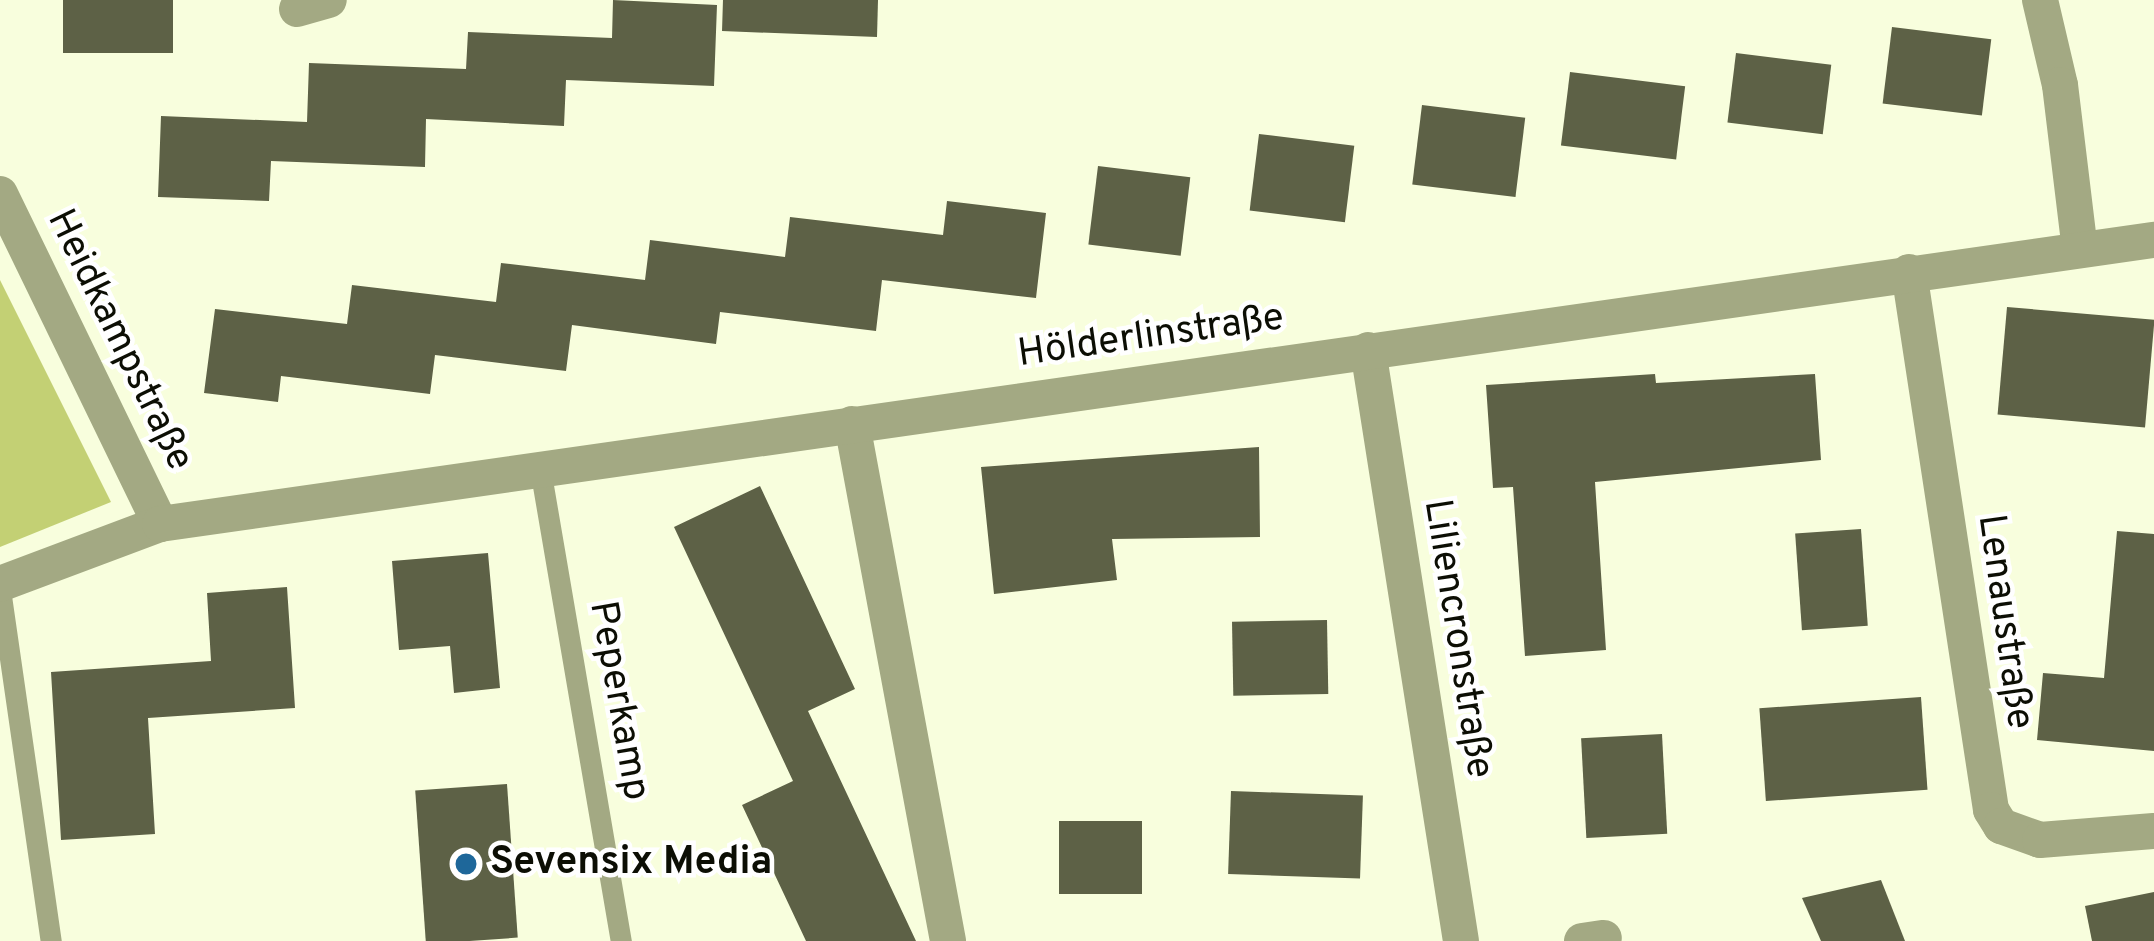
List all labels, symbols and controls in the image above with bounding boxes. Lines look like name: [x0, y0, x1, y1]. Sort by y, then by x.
street label: Heidkampstraße: [35, 203, 201, 479]
street label: Hölderlinstraße: [1015, 296, 1287, 380]
street label: Liliencronstraße: [1411, 496, 1501, 782]
street label: Lenaustraße: [1965, 512, 2041, 732]
street label: Peperkamp: [576, 598, 658, 804]
place label: Sevensix Media: [490, 841, 772, 887]
marker: Sevensix Media: [453, 851, 479, 877]

